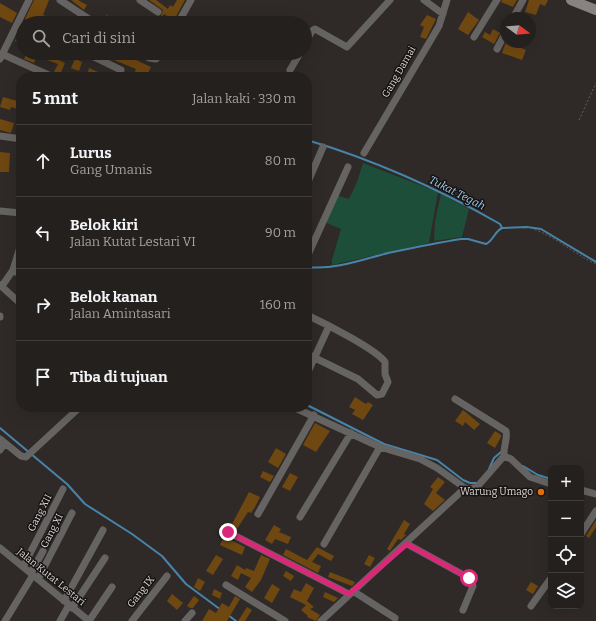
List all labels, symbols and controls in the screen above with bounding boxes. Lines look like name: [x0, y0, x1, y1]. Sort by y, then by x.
north arrow: [500, 12, 536, 48]
search box: [16, 16, 312, 60]
icon: search: [30, 27, 52, 49]
text: Cari di sini: [62, 29, 135, 47]
street label: Gang Damai: [380, 44, 418, 100]
text: 5 mnt: [32, 88, 78, 109]
text: Jalan kaki · 330 m: [192, 91, 296, 106]
text: Lurus: [70, 144, 112, 162]
icon: ahead: [32, 150, 54, 172]
text: 80 m: [265, 153, 296, 168]
text: Gang Umanis: [70, 162, 152, 177]
water label: Tukat Tegah: [427, 173, 487, 213]
text: Belok kiri: [70, 216, 138, 234]
icon: left: [32, 222, 54, 244]
text: 90 m: [265, 225, 296, 240]
text: Jalan Kutat Lestari VI: [70, 234, 196, 249]
text: Belok kanan: [70, 288, 158, 306]
icon: right: [32, 294, 54, 316]
text: 160 m: [260, 297, 296, 312]
text: Jalan Amintasari: [70, 306, 171, 321]
icon: arrive: [32, 366, 54, 388]
text: Tiba di tujuan: [70, 368, 168, 386]
map controls: [548, 465, 584, 609]
button: +: [548, 465, 584, 501]
place label: Warung Umago: [460, 486, 533, 498]
marker: Warung Umago: [536, 487, 546, 497]
street label: Gang XII: [26, 492, 54, 534]
button: −: [548, 501, 584, 537]
street label: Gang XI: [38, 512, 66, 550]
route end: [219, 523, 237, 541]
button: locate: [548, 537, 584, 573]
street label: Jalan Kutat Lestari: [14, 545, 88, 608]
route start: [460, 569, 478, 587]
button: layers: [548, 573, 584, 609]
street label: Gang IX: [125, 574, 157, 610]

